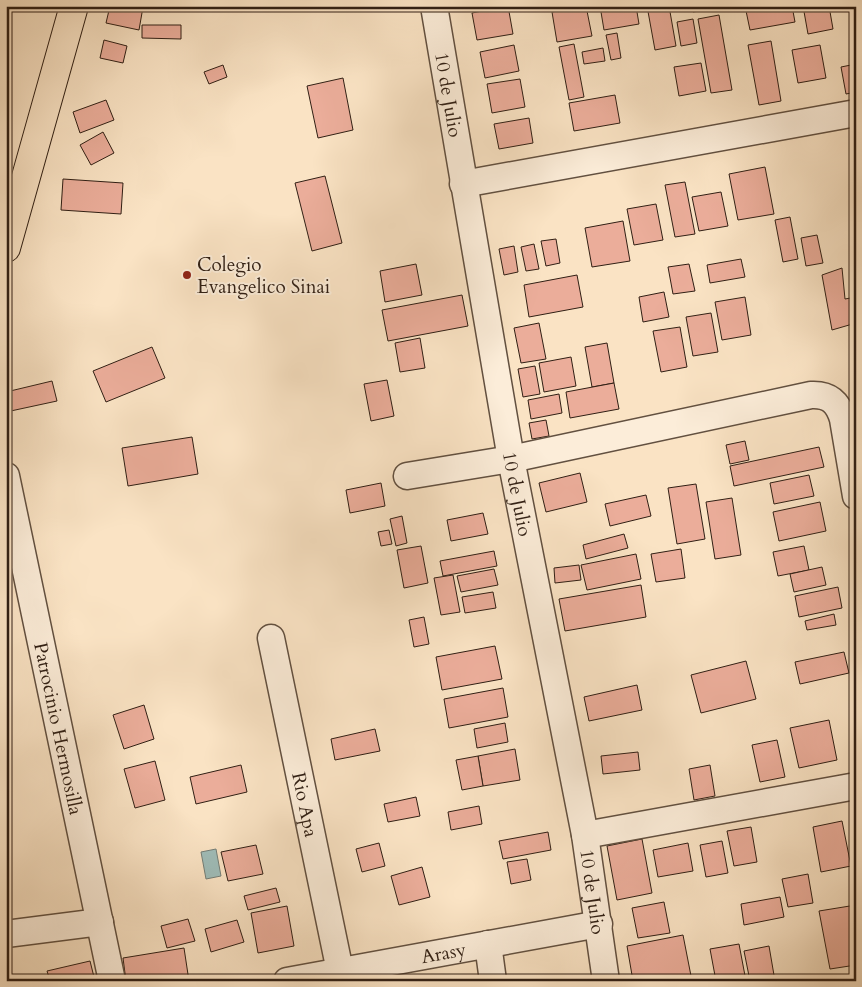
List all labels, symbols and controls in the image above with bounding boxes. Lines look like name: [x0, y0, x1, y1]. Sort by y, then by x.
street label: 10 de Julio: [428, 50, 468, 139]
place label: Colegio Evangelico Sinai: [197, 252, 330, 300]
marker: Colegio Evangelico Sinai: [181, 269, 193, 281]
street label: 10 de Julio: [496, 450, 538, 539]
street label: Patrocinio Hermosilla: [27, 640, 89, 817]
street label: Rio Apa: [285, 770, 324, 840]
street label: 10 de Julio: [573, 848, 611, 936]
street label: Arasy: [419, 937, 468, 970]

